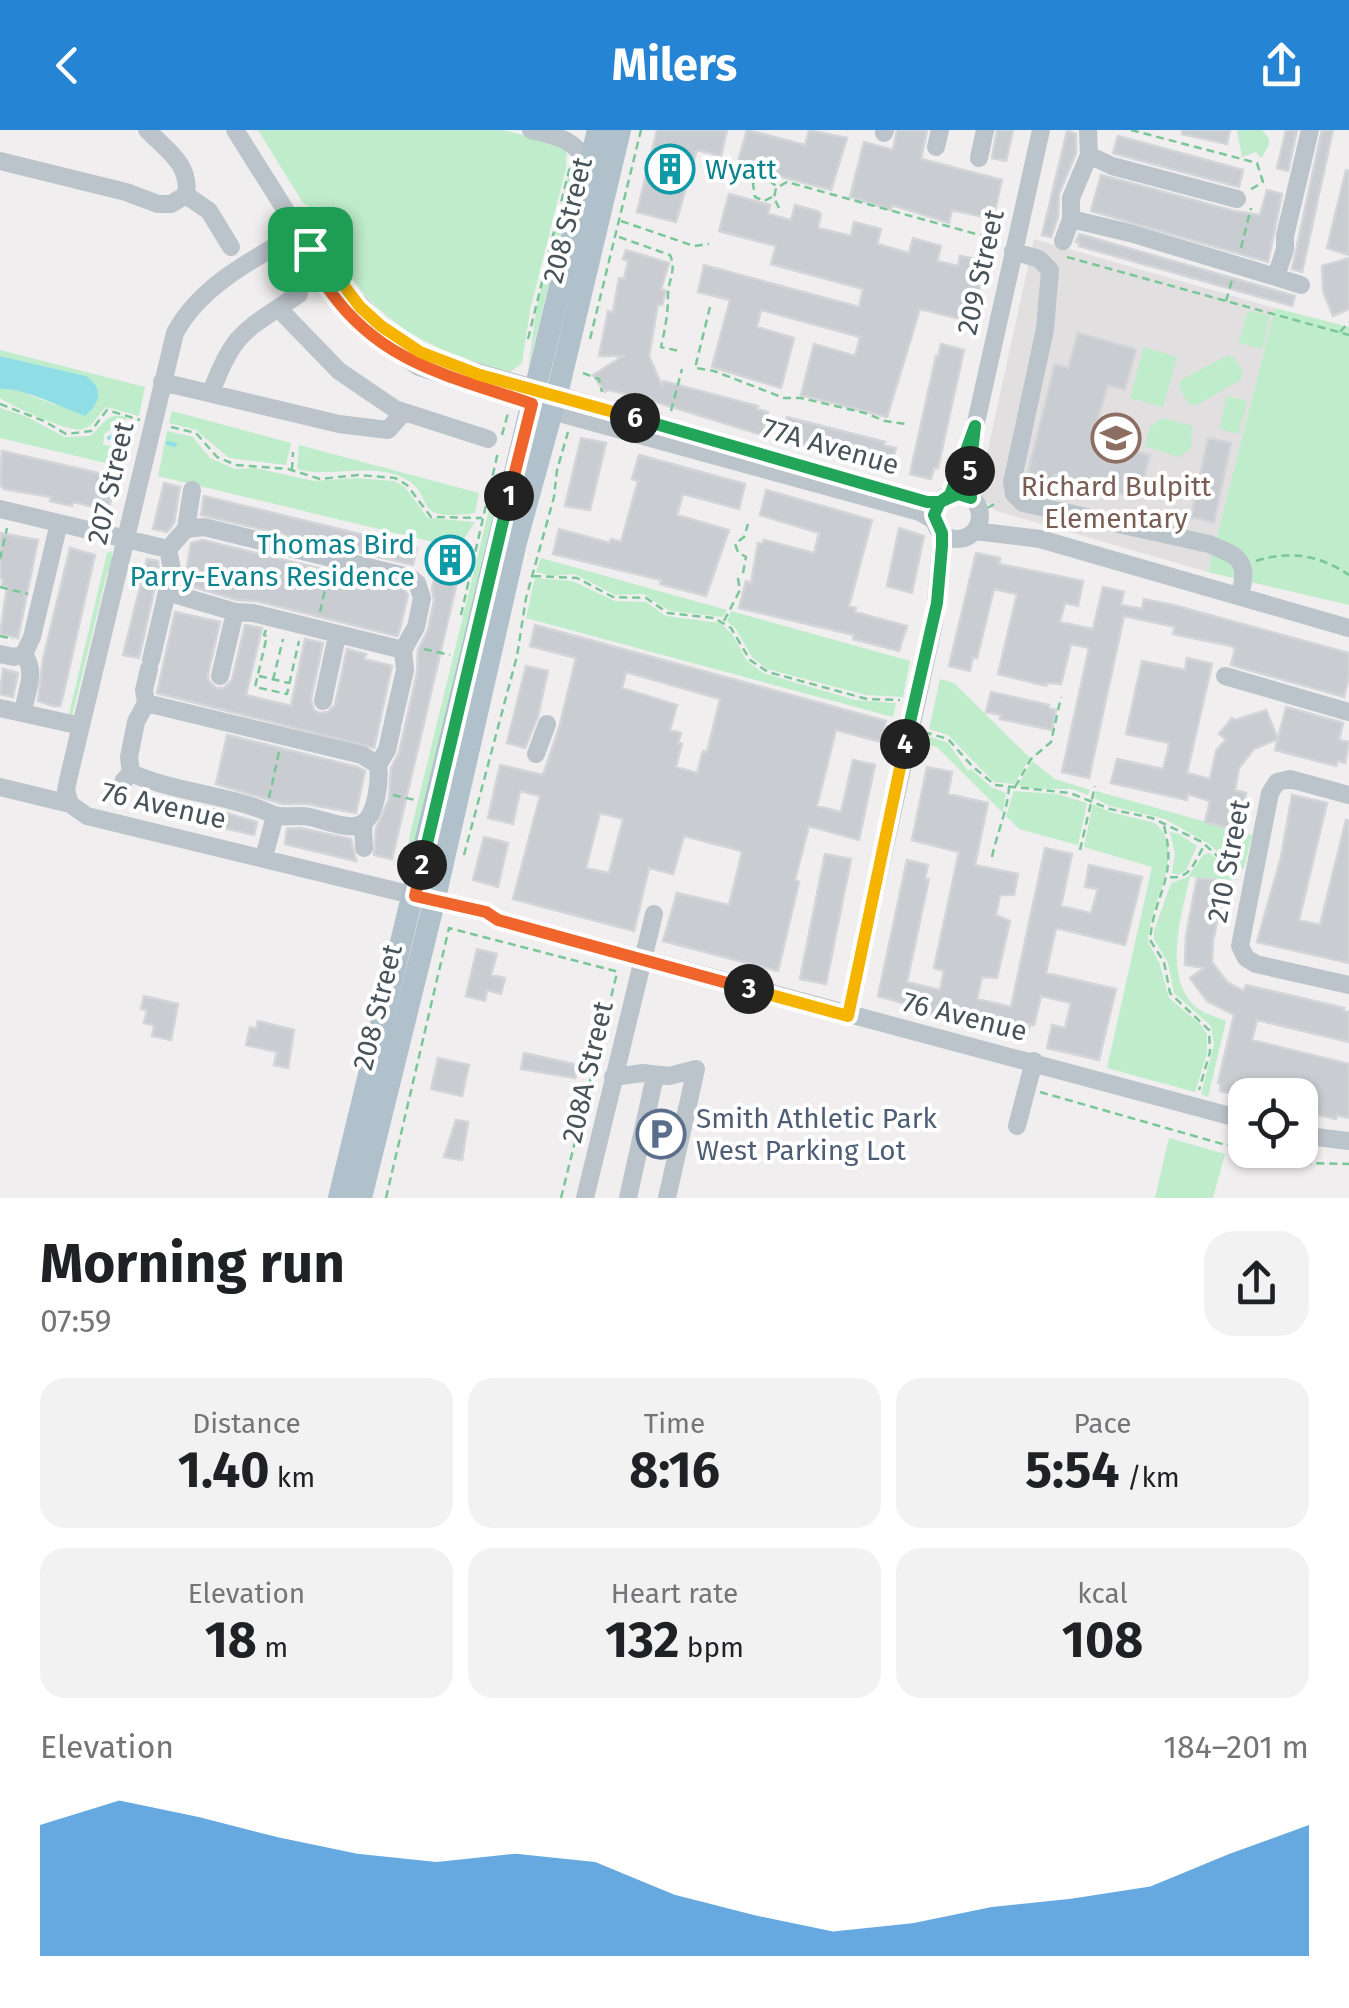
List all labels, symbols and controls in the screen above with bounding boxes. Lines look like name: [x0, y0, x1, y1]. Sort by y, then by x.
icon: back: [40, 38, 95, 93]
text: Milers: [612, 38, 737, 92]
icon: share: [1254, 38, 1309, 93]
building icon: Wyatt: [644, 143, 696, 195]
street label: 208 Street: [536, 153, 599, 286]
place label: Wyatt: [705, 153, 778, 186]
street label: 209 Street: [950, 206, 1011, 338]
pin: [268, 207, 353, 292]
icon: arrive: [283, 222, 338, 277]
pin: 6: [610, 393, 660, 443]
text: 6: [627, 401, 643, 434]
street label: 77A Avenue: [759, 411, 903, 482]
school or university icon: Richard Bulpitt Elementary: [1090, 412, 1142, 464]
street label: 207 Street: [80, 418, 141, 548]
pin: 5: [945, 446, 995, 496]
text: 5: [962, 454, 978, 487]
place label: Richard Bulpitt Elementary: [1021, 470, 1212, 535]
pin: 1: [484, 471, 534, 521]
text: 1: [503, 479, 516, 512]
place label: Thomas Bird Parry-Evans Residence: [130, 528, 415, 593]
building icon: Thomas Bird Parry-Evans Residence: [424, 534, 476, 586]
pin: 4: [880, 719, 930, 769]
text: 4: [897, 727, 913, 760]
street label: 76 Avenue: [98, 775, 230, 836]
street label: 210 Street: [1200, 796, 1257, 925]
pin: 2: [397, 840, 447, 890]
text: 2: [415, 848, 429, 881]
street label: 208 Street: [346, 940, 409, 1073]
pin: 3: [724, 964, 774, 1014]
text: 3: [742, 972, 756, 1005]
street label: 76 Avenue: [899, 985, 1031, 1048]
street label: 208A Street: [555, 997, 620, 1146]
map controls: [1228, 1078, 1318, 1168]
button: locate: [1228, 1078, 1318, 1168]
place label: Smith Athletic Park West Parking Lot: [696, 1102, 938, 1167]
parking icon: Smith Athletic Park West Parking Lot: [635, 1108, 687, 1160]
text: Morning run: [40, 1231, 345, 1297]
button: share: [1204, 1231, 1309, 1336]
text: 07:59: [40, 1302, 112, 1340]
text: Distance: [192, 1407, 301, 1440]
text: Time: [644, 1407, 705, 1440]
text: Pace: [1073, 1407, 1132, 1440]
text: 1.40: [178, 1440, 269, 1500]
text: 8:16: [629, 1440, 720, 1500]
text: 5:54: [1025, 1440, 1119, 1500]
text: km: [269, 1461, 315, 1494]
text: /km: [1119, 1461, 1180, 1494]
text: Elevation: [188, 1577, 305, 1610]
text: Heart rate: [611, 1577, 738, 1610]
text: kcal: [1077, 1577, 1128, 1610]
text: 18: [205, 1610, 257, 1670]
text: 132: [605, 1610, 679, 1670]
text: 108: [1062, 1610, 1143, 1670]
text: m: [257, 1631, 288, 1664]
text: bpm: [679, 1631, 744, 1664]
text: Elevation: [40, 1728, 174, 1766]
text: 184–201 m: [1163, 1728, 1309, 1766]

